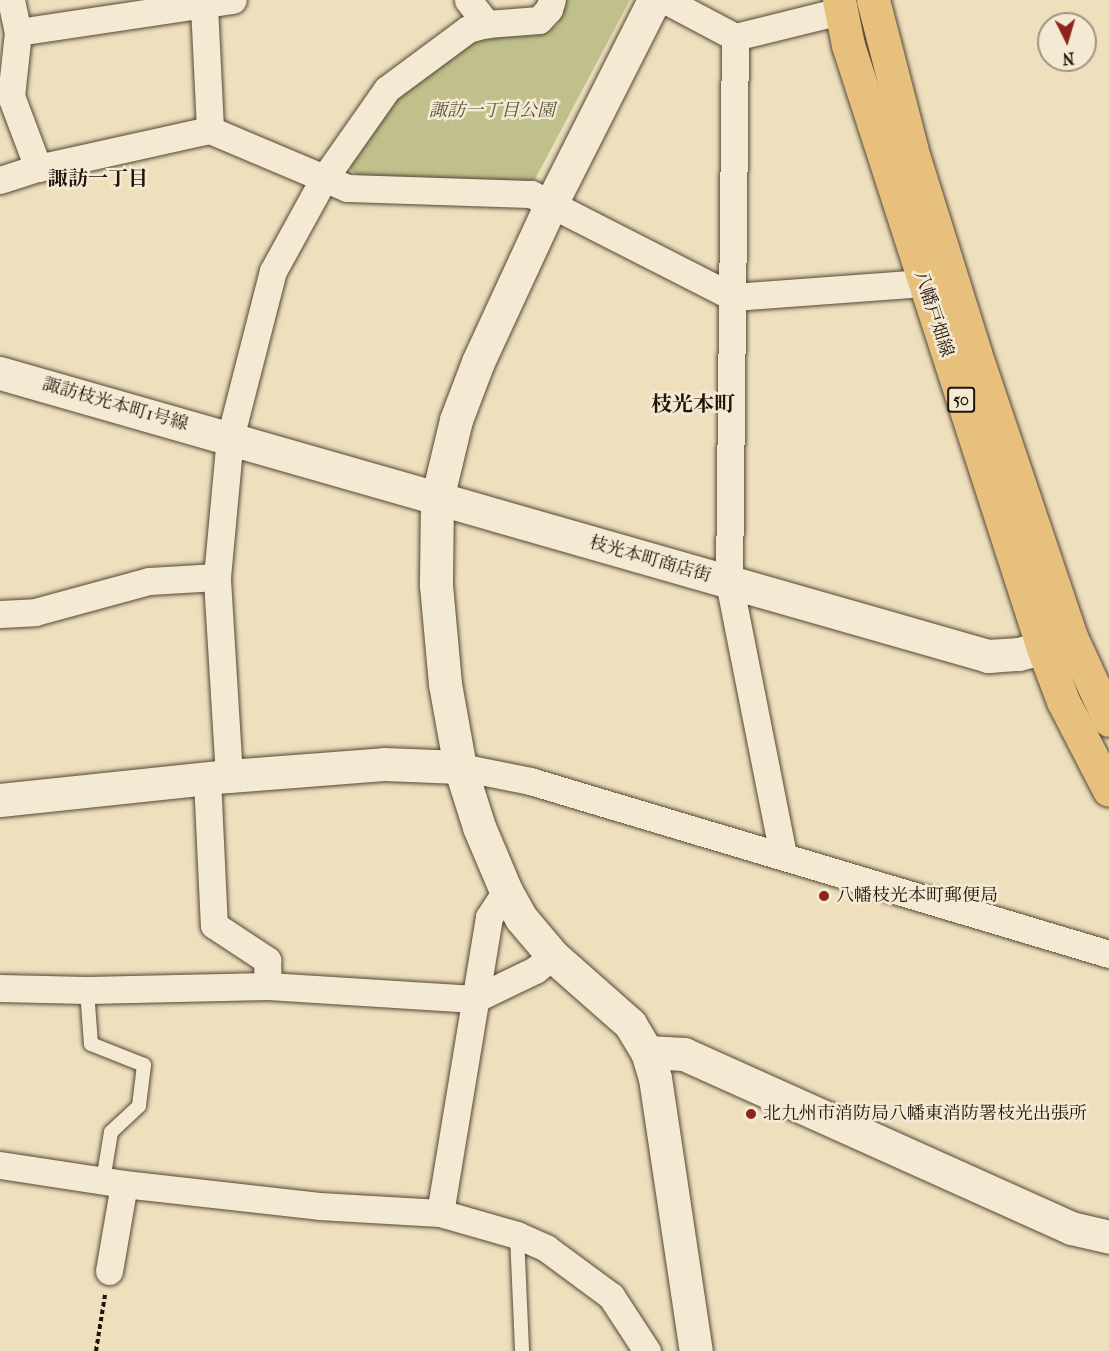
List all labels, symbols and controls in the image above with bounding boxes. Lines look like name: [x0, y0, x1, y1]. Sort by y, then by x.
north arrow: [1037, 12, 1097, 72]
text: N: [1062, 48, 1075, 68]
park label: 諏訪一丁目公園: [429, 100, 555, 122]
district label: 諏訪一丁目: [48, 166, 148, 190]
street label: 八幡戸畑線: [909, 268, 957, 360]
street label: 諏訪枝光本町1号線: [40, 374, 190, 436]
road number: 50: [946, 387, 976, 413]
district label: 枝光本町: [651, 391, 735, 417]
street label: 枝光本町商店街: [586, 532, 714, 588]
place label: 八幡枝光本町郵便局: [836, 885, 998, 907]
marker: 八幡枝光本町郵便局: [817, 889, 831, 903]
place label: 北九州市消防局八幡東消防署枝光出張所: [763, 1103, 1087, 1125]
marker: 北九州市消防局八幡東消防署枝光出張所: [744, 1107, 758, 1121]

